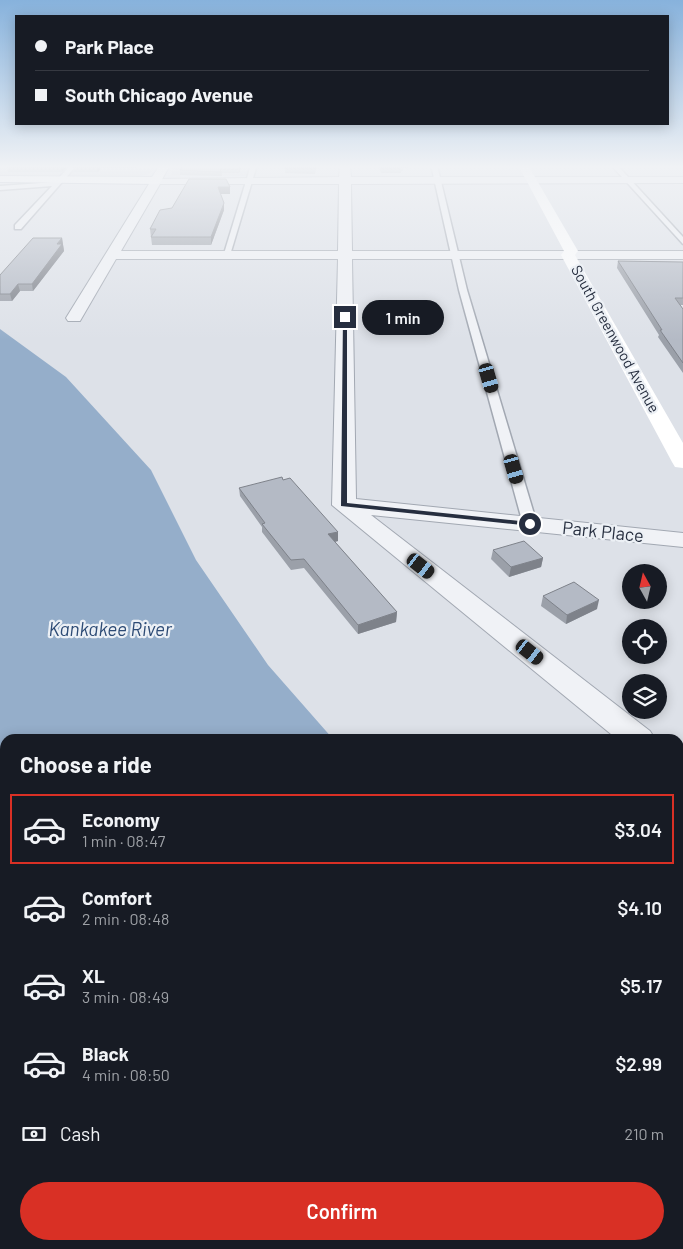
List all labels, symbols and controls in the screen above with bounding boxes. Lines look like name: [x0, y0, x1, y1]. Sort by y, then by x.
text: Park Place: [65, 35, 154, 58]
text: South Chicago Avenue: [65, 83, 253, 106]
street label: South Greenwood Avenue: [568, 262, 664, 415]
callout: 1 min: [362, 300, 445, 334]
route end: [334, 306, 356, 328]
text: 1 min: [386, 308, 420, 327]
car: [477, 362, 500, 394]
car: [502, 453, 525, 485]
route start: [519, 513, 541, 535]
street label: Park Place: [561, 516, 645, 546]
car: [404, 551, 437, 581]
north arrow: [622, 564, 668, 609]
map controls: [622, 564, 667, 719]
water label: Kankakee River: [48, 617, 173, 640]
button: locate: [622, 619, 667, 664]
car: [513, 637, 546, 667]
button: layers: [622, 674, 667, 719]
text: Choose a ride: [20, 751, 152, 777]
icon: car: [22, 807, 67, 852]
text: Economy: [82, 808, 160, 831]
text: $3.04: [615, 818, 662, 841]
text: 1 min · 08:47: [82, 831, 165, 850]
icon: car: [22, 885, 67, 930]
text: Comfort: [82, 886, 152, 909]
text: $4.10: [617, 896, 662, 919]
text: 2 min · 08:48: [82, 909, 169, 928]
icon: car: [22, 963, 67, 1008]
text: XL: [82, 964, 105, 987]
text: $5.17: [620, 974, 662, 997]
text: 3 min · 08:49: [82, 987, 169, 1006]
icon: car: [22, 1041, 67, 1086]
text: Black: [82, 1042, 129, 1065]
text: $2.99: [616, 1052, 662, 1075]
text: 4 min · 08:50: [82, 1065, 170, 1084]
icon: cash: [20, 1120, 48, 1148]
text: Cash: [60, 1122, 101, 1145]
text: 210 m: [625, 1124, 664, 1143]
button: Confirm: [20, 1182, 664, 1240]

